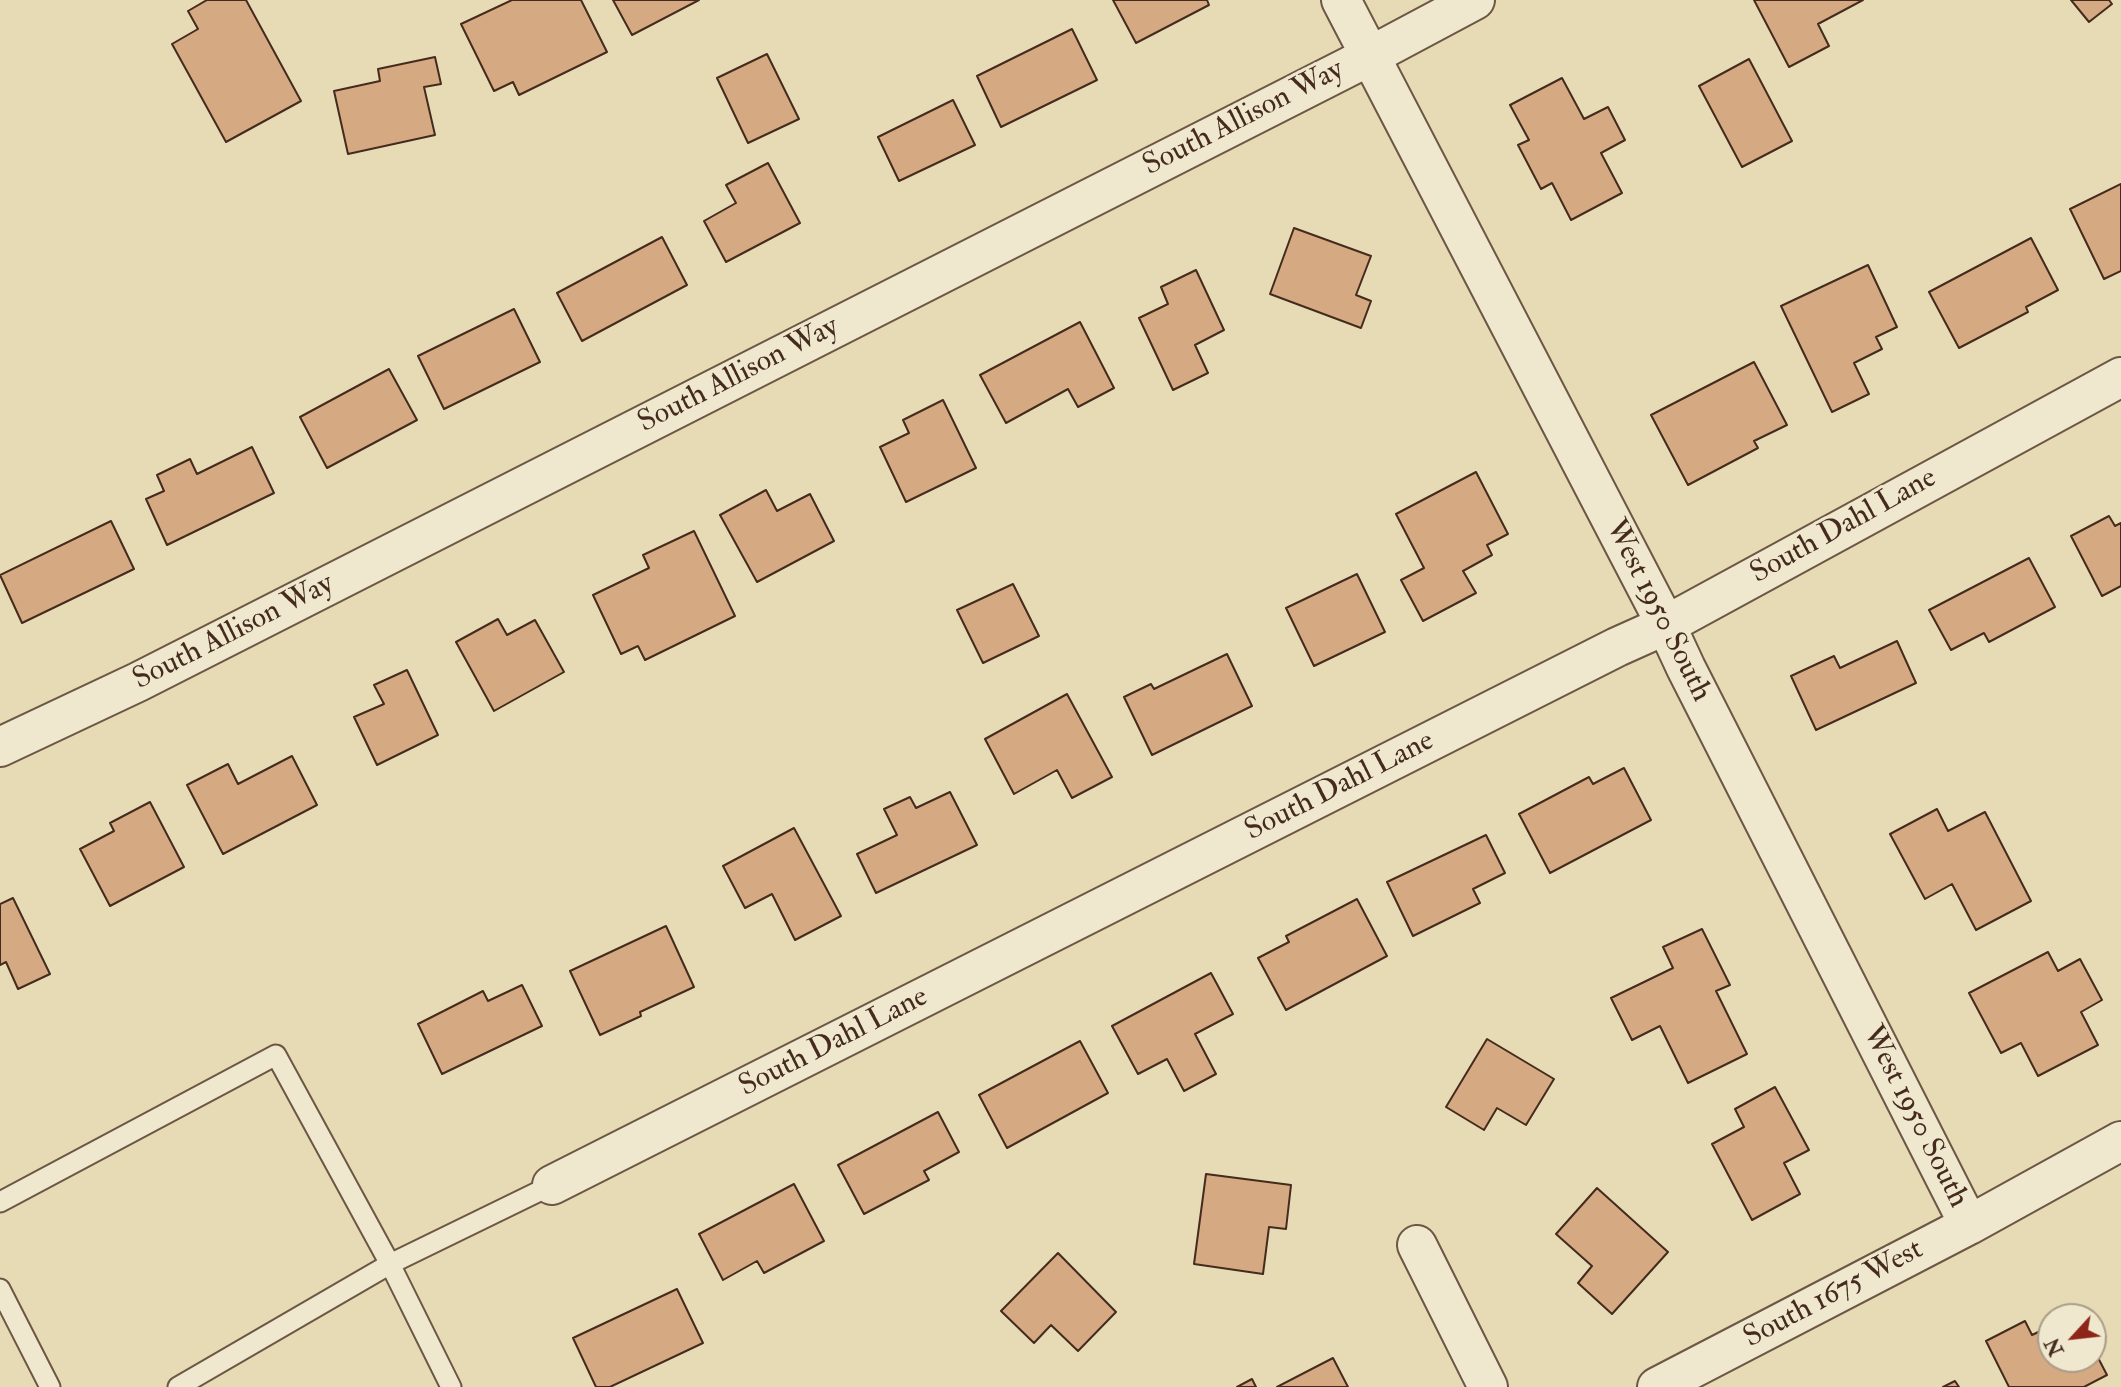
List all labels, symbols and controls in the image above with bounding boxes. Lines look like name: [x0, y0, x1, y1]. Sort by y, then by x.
street label: South Allison Way: [1138, 53, 1350, 185]
street label: South Allison Way: [633, 310, 845, 442]
street label: South Dahl Lane: [1745, 461, 1943, 593]
street label: West 1950 South: [1596, 514, 1718, 708]
street label: South Allison Way: [128, 567, 340, 699]
street label: South Dahl Lane: [1240, 724, 1440, 850]
street label: South Dahl Lane: [734, 980, 934, 1106]
street label: West 1950 South: [1853, 1020, 1975, 1214]
street label: South 1675 West: [1738, 1233, 1930, 1357]
north arrow: [2037, 1303, 2107, 1373]
text: N: [2041, 1334, 2070, 1360]

